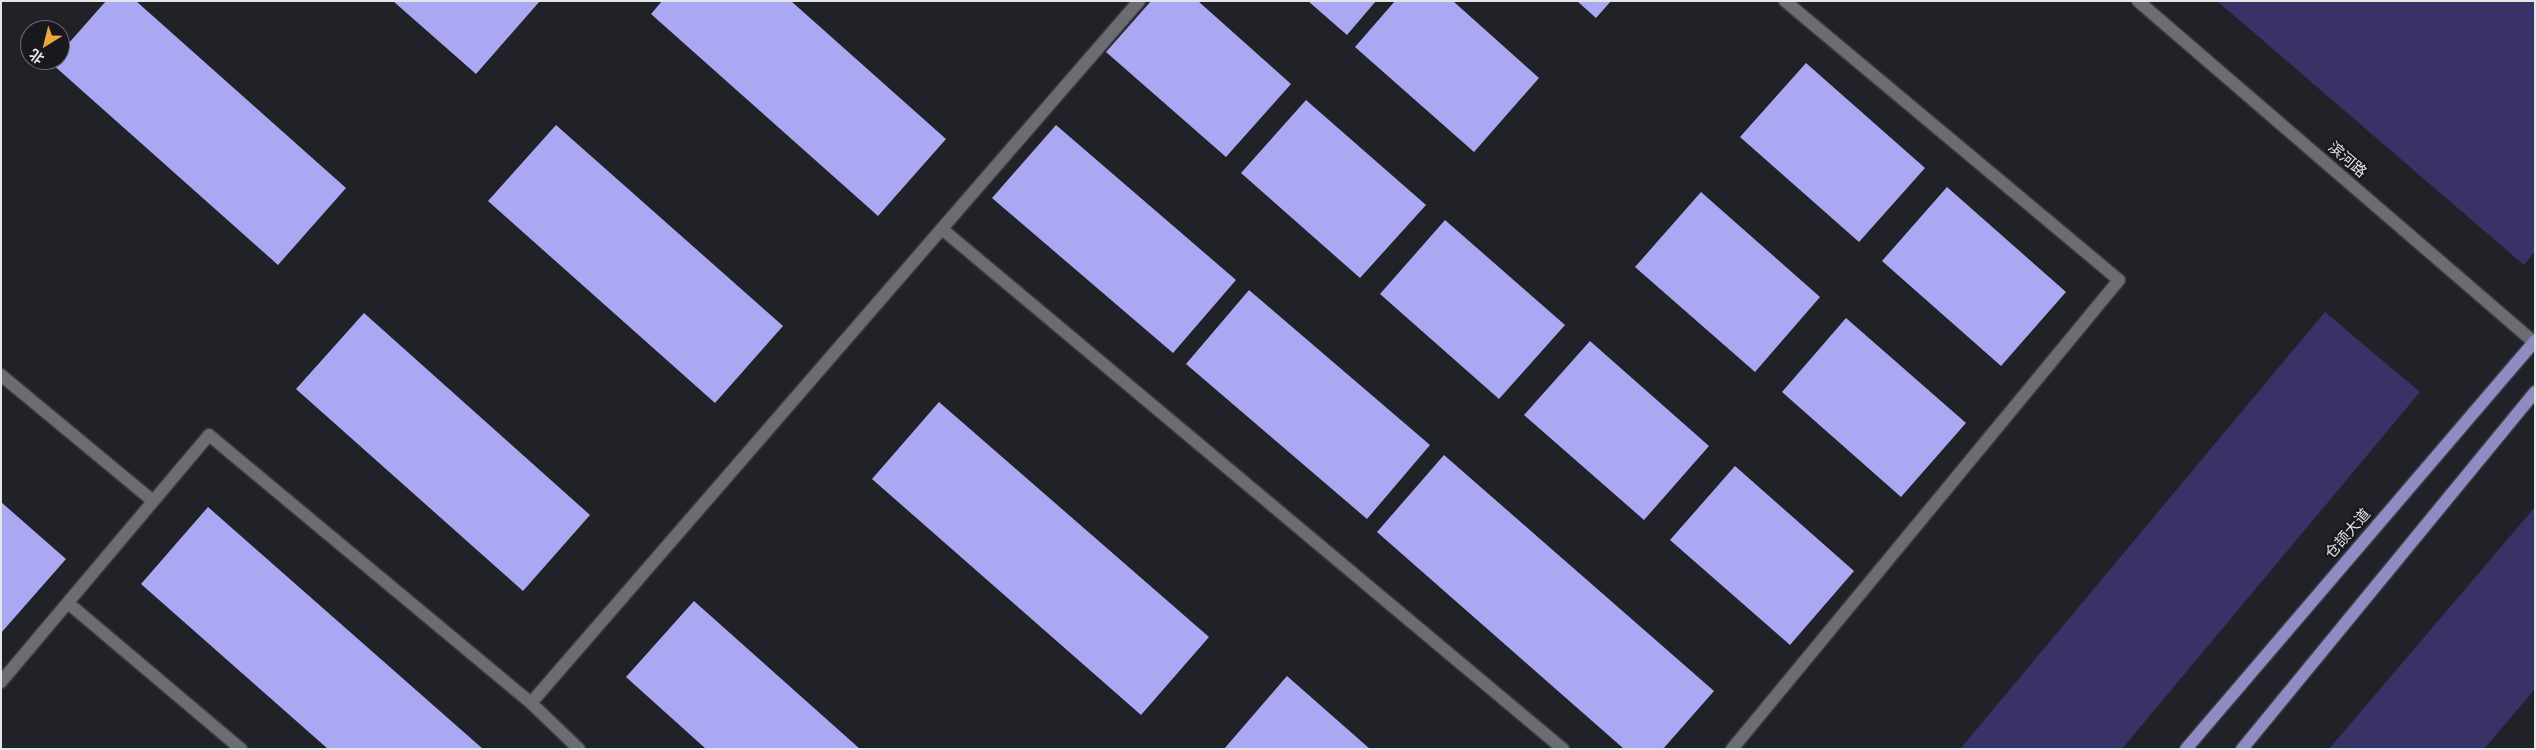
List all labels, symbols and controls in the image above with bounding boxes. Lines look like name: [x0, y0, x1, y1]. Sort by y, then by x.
north arrow: [20, 20, 70, 70]
text: 北: [26, 45, 48, 68]
street label: 滨河路: [2324, 138, 2370, 182]
street label: 仓颉大道: [2322, 505, 2374, 563]

